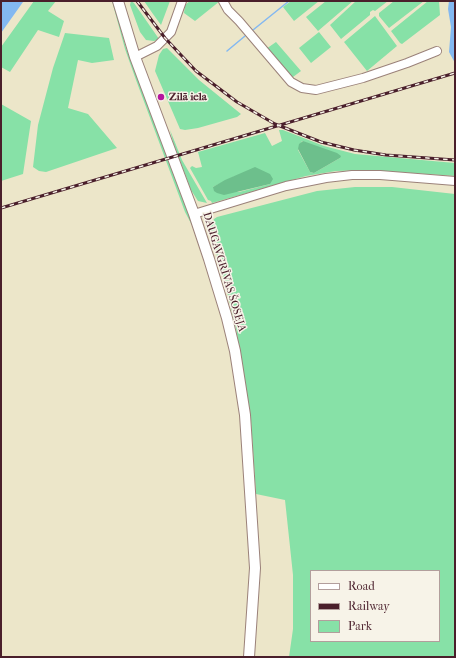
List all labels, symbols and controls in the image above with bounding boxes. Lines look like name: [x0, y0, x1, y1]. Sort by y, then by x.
place label: Zilā iela: [169, 90, 207, 104]
marker: Zilā iela: [156, 92, 166, 102]
street label: DAUGAVGRĪVAS ŠOSEJA: [200, 211, 248, 333]
legend: [310, 570, 440, 642]
text: Road: [348, 579, 375, 593]
text: Railway: [348, 599, 390, 613]
text: Park: [348, 619, 372, 633]

